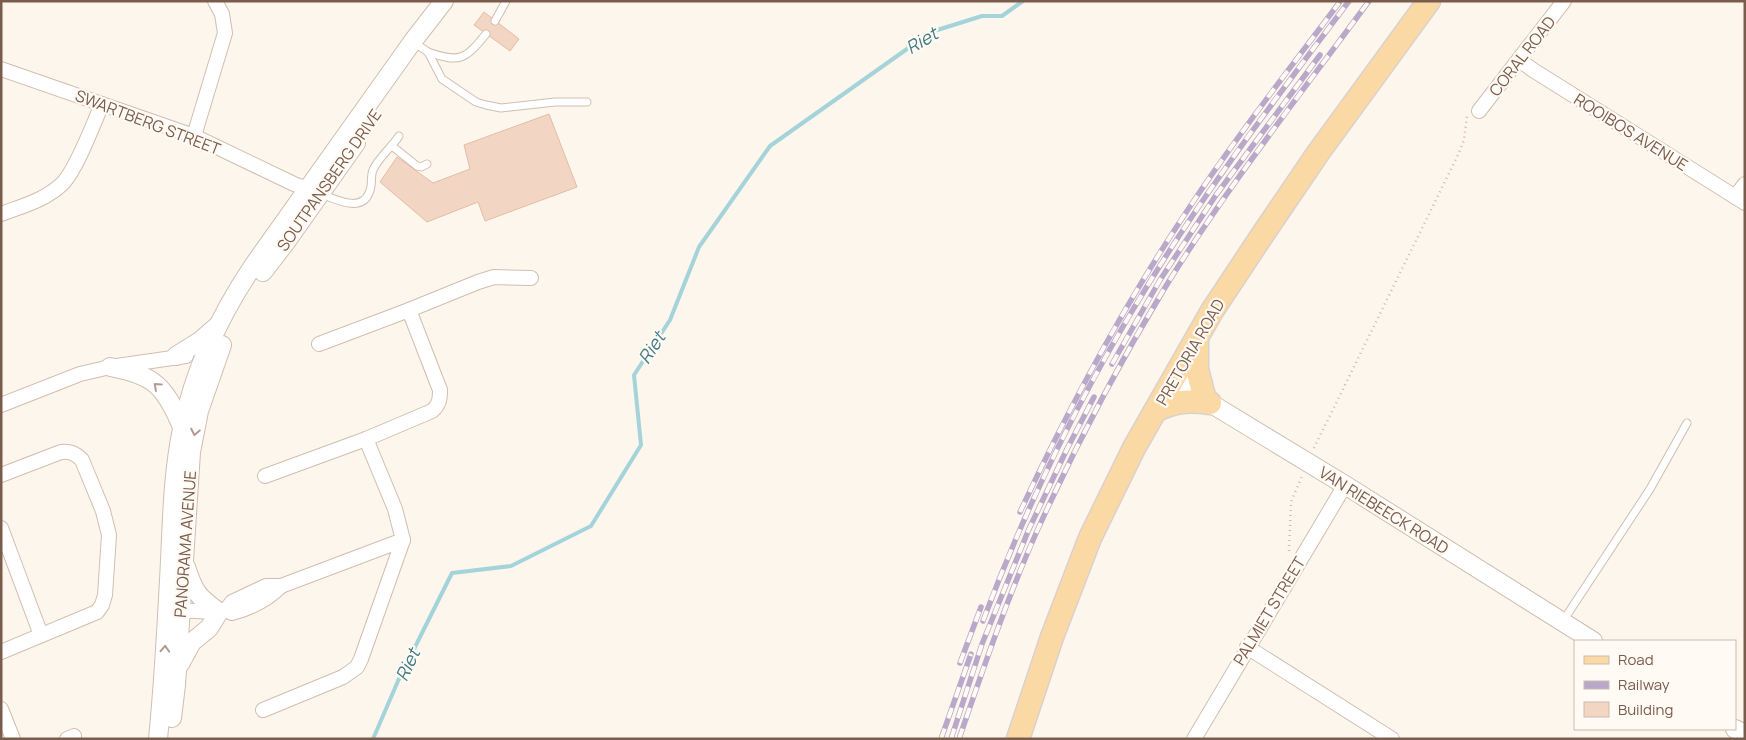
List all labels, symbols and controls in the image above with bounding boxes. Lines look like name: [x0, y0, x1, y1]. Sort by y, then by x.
street label: CORAL ROAD: [1484, 11, 1560, 101]
water label: Riet: [901, 20, 943, 59]
street label: SWARTBERG STREET: [72, 84, 224, 160]
street label: ROOIBOS AVENUE: [1570, 88, 1692, 176]
street label: SOUTPANSBERG DRIVE: [272, 105, 386, 255]
street label: PRETORIA ROAD: [1151, 295, 1229, 409]
water label: Riet: [632, 325, 671, 368]
one-way arrow: [154, 383, 163, 392]
one-way arrow: [190, 428, 201, 437]
street label: VAN RIEBEECK ROAD: [1315, 461, 1453, 559]
street label: PANORAMA AVENUE: [169, 470, 201, 618]
street label: PALMIET STREET: [1228, 552, 1310, 669]
legend: [1574, 640, 1736, 730]
water label: Riet: [389, 643, 426, 685]
one-way arrow: [160, 645, 171, 653]
text: Road: [1618, 649, 1654, 670]
text: Railway: [1618, 674, 1670, 695]
text: Building: [1618, 699, 1673, 720]

